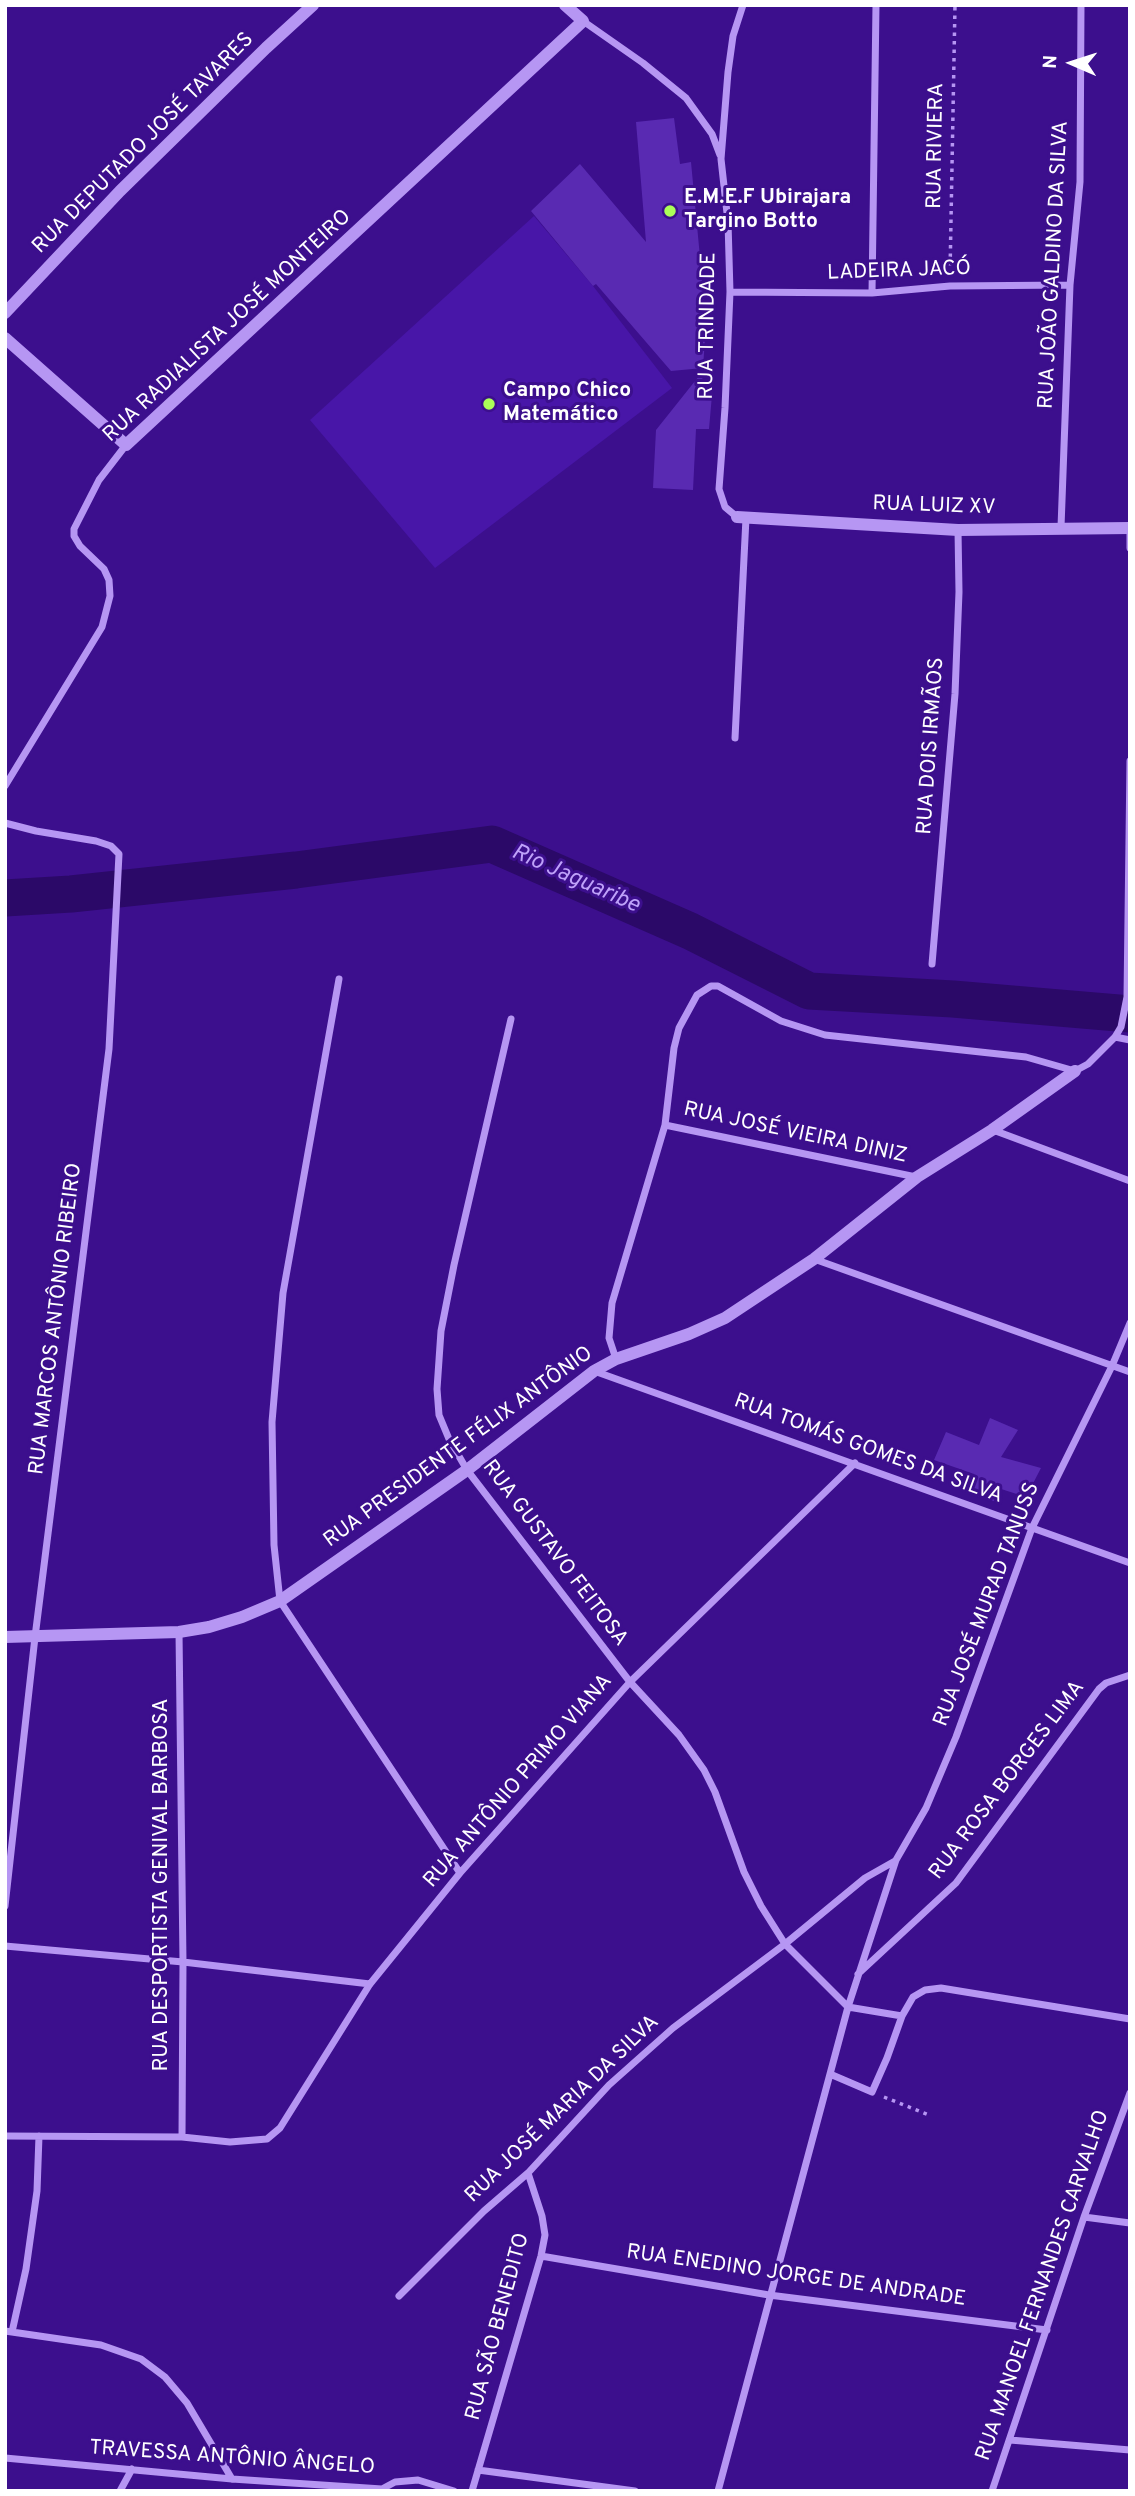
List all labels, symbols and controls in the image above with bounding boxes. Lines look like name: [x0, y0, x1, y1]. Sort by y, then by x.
street label: RUA DEPUTADO JOSÉ TAVARES: [28, 28, 260, 260]
north arrow: [1037, 28, 1107, 98]
text: N: [1039, 54, 1063, 69]
street label: RUA RIVIERA: [923, 83, 951, 209]
street label: RUA JOÃO GALDINO DA SILVA: [1035, 120, 1075, 410]
place label: E.M.E.F Ubirajara Targino Botto: [684, 186, 851, 236]
marker: E.M.E.F Ubirajara Targino Botto: [662, 203, 678, 219]
street label: RUA RADIALISTA JOSÉ MONTEIRO: [99, 205, 357, 449]
street label: RUA TRINDADE: [695, 252, 723, 400]
street label: LADEIRA JACÓ: [827, 257, 971, 287]
place label: Campo Chico Matemático: [503, 379, 631, 429]
marker: Campo Chico Matemático: [481, 396, 497, 412]
street label: RUA LUIZ XV: [872, 492, 996, 522]
street label: RUA DOIS IRMÃOS: [913, 656, 951, 836]
water label: Rio Jaguaribe: [507, 839, 643, 921]
street label: RUA JOSÉ VIEIRA DINIZ: [681, 1098, 909, 1170]
street label: RUA MARCOS ANTÔNIO RIBEIRO: [25, 1162, 89, 1476]
street label: RUA PRESIDENTE FÉLIX ANTÔNIO: [320, 1342, 598, 1554]
street label: RUA TOMÁS GOMES DA SILVA: [730, 1390, 1006, 1510]
street label: RUA GUSTAVO FEITOSA: [476, 1456, 632, 1652]
street label: RUA JOSÉ MURAD TANUSS: [930, 1479, 1046, 1731]
street label: RUA ANTÔNIO PRIMO VIANA: [419, 1670, 619, 1894]
street label: RUA ROSA BORGES LIMA: [925, 1677, 1091, 1885]
street label: RUA DESPORTISTA GENIVAL BARBOSA: [150, 1698, 176, 2072]
street label: RUA JOSÉ MARIA DA SILVA: [461, 2011, 665, 2209]
street label: RUA MANOEL FERNANDES CARVALHO: [972, 2107, 1116, 2465]
street label: RUA SÃO BENEDITO: [462, 2231, 536, 2423]
street label: RUA ENEDINO JORGE DE ANDRADE: [625, 2241, 967, 2313]
street label: TRAVESSA ANTÔNIO ÂNGELO: [88, 2436, 376, 2482]

